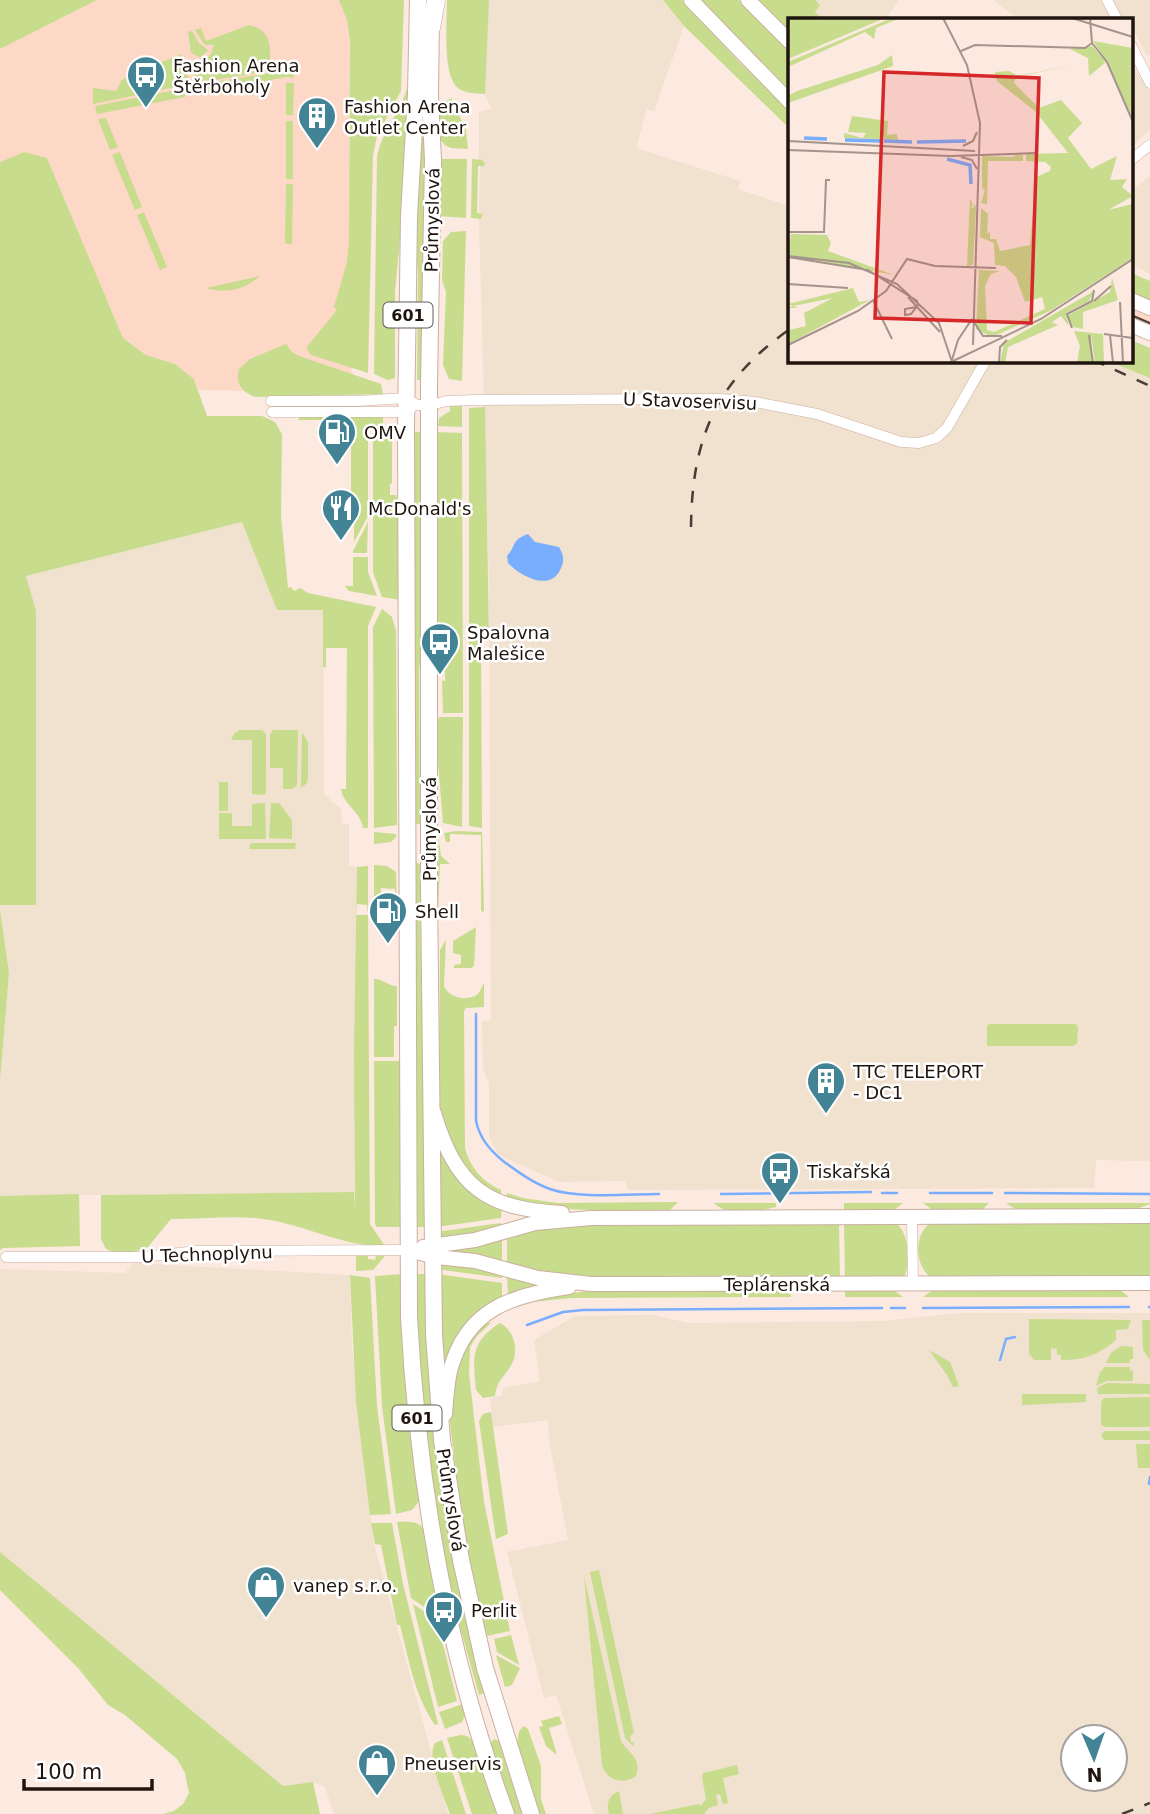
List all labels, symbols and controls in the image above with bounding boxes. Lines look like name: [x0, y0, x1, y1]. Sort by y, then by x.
inset map: [788, 18, 1132, 362]
bus stop icon: Fashion Arena Štěrboholy: [125, 54, 167, 109]
place label: Fashion Arena Štěrboholy: [173, 55, 300, 97]
building icon: Fashion Arena Outlet Center: [296, 95, 338, 150]
place label: Fashion Arena Outlet Center: [344, 96, 471, 138]
street label: Průmyslová: [421, 168, 443, 272]
road number: 601: [384, 302, 432, 328]
street label: U Stavoservisu: [622, 388, 758, 414]
fuel station icon: OMV: [316, 411, 358, 466]
place label: OMV: [364, 422, 407, 443]
restaurant icon: McDonald's: [320, 487, 362, 542]
place label: McDonald's: [368, 498, 472, 519]
bus stop icon: Spalovna Malešice: [419, 621, 461, 676]
place label: Spalovna Malešice: [467, 622, 550, 664]
street label: Průmyslová: [419, 777, 440, 881]
fuel station icon: Shell: [367, 890, 409, 945]
place label: Shell: [415, 901, 459, 922]
building icon: TTC TELEPORT - DC1: [805, 1060, 847, 1115]
place label: TTC TELEPORT - DC1: [852, 1061, 984, 1103]
bus stop icon: Tiskařská: [759, 1150, 801, 1205]
place label: Tiskařská: [806, 1161, 891, 1182]
street label: U Technoplynu: [141, 1241, 273, 1267]
street label: Teplárenská: [723, 1274, 830, 1295]
road number: 601: [392, 1406, 442, 1430]
street label: Průmyslová: [432, 1447, 470, 1553]
shop icon: vanep s.r.o.: [245, 1564, 287, 1619]
place label: vanep s.r.o.: [293, 1575, 397, 1596]
bus stop icon: Perlit: [423, 1589, 465, 1644]
place label: Perlit: [471, 1600, 517, 1621]
north arrow: [1059, 1723, 1129, 1793]
shop icon: Pneuservis: [356, 1742, 398, 1797]
scale bar: [24, 1748, 152, 1792]
place label: Pneuservis: [404, 1753, 501, 1774]
text: 100 m: [35, 1760, 102, 1784]
text: N: [1086, 1764, 1103, 1786]

